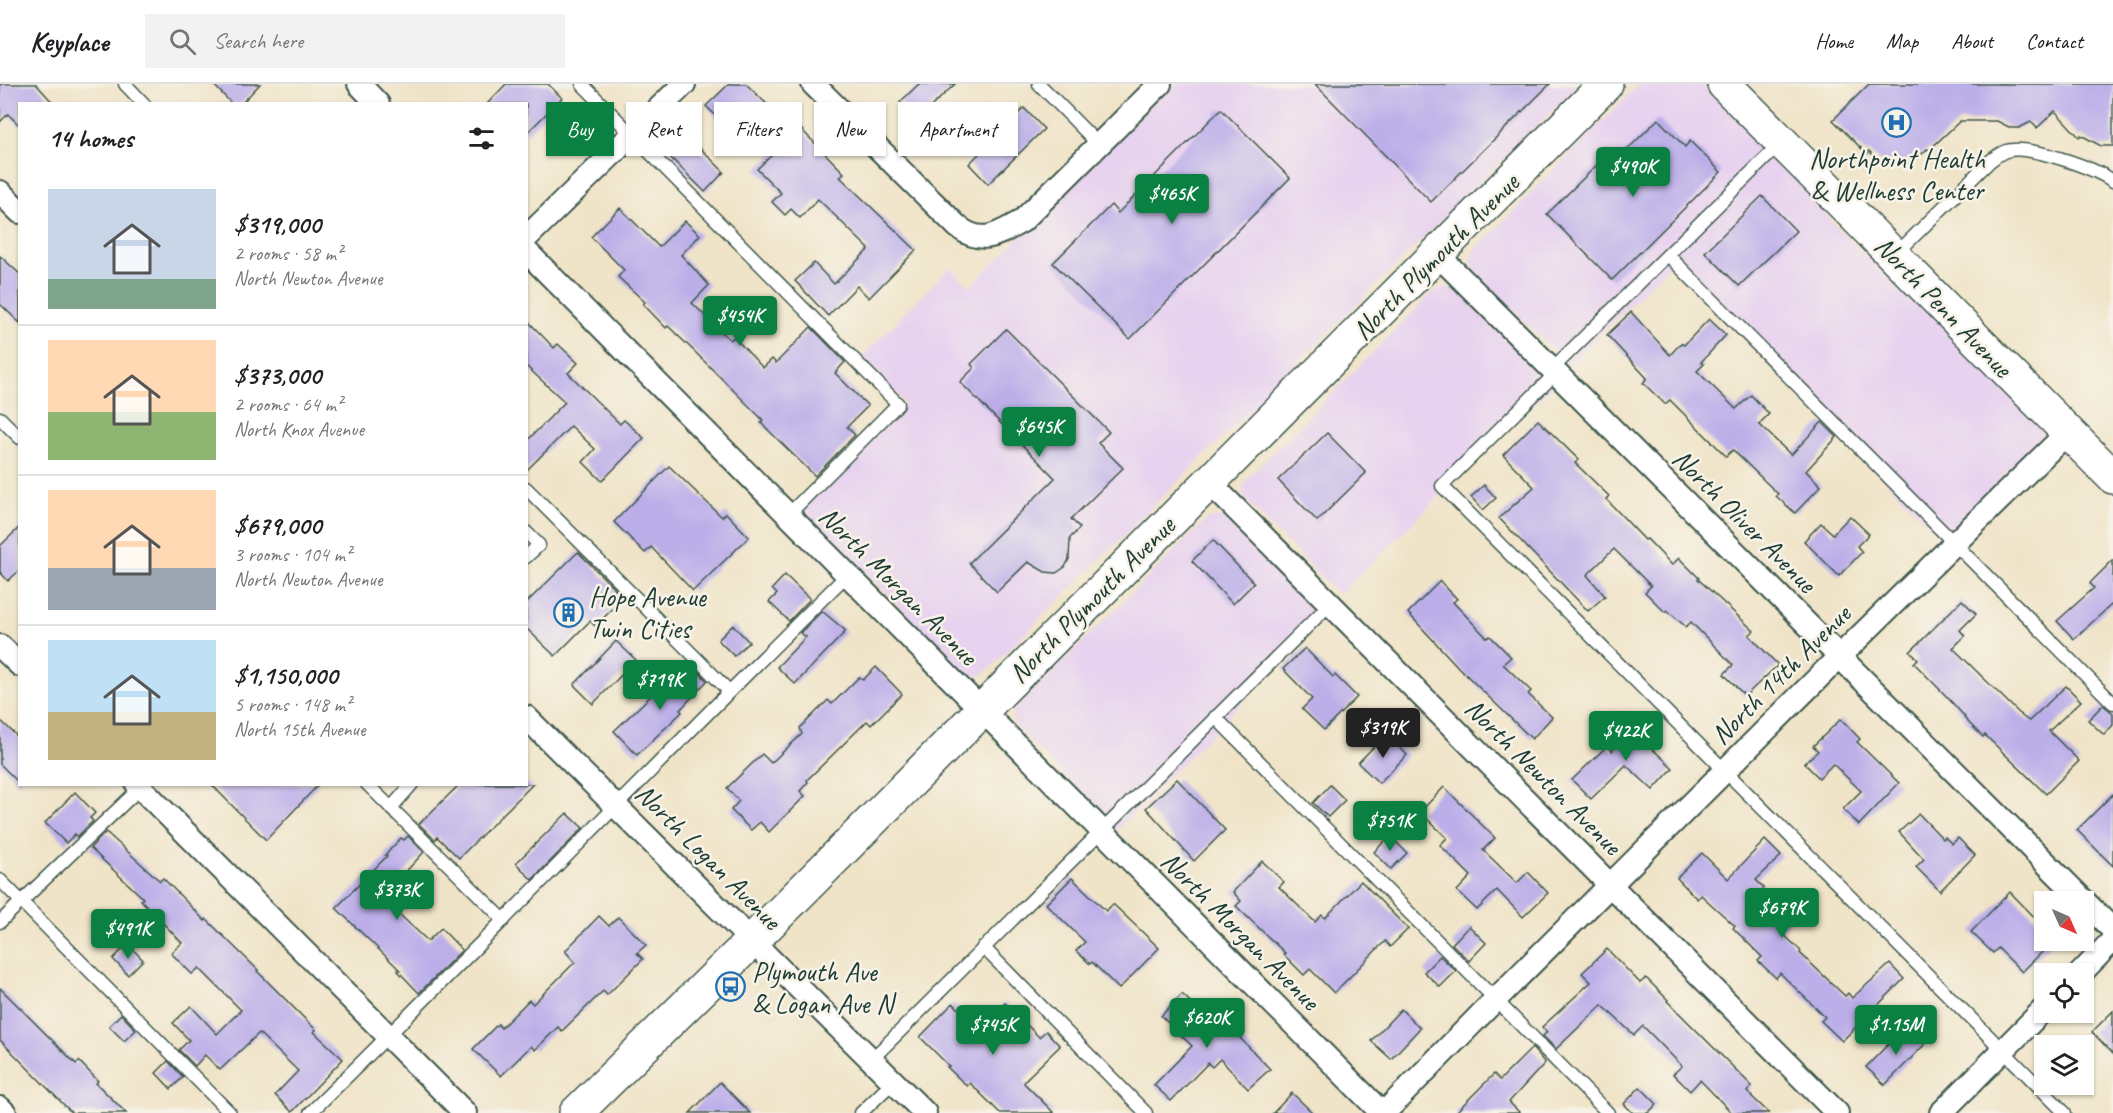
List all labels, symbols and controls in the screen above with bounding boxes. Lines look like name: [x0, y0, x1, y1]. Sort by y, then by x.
search box: [145, 14, 565, 68]
text: Keyplace: [30, 24, 109, 59]
icon: search: [166, 25, 199, 58]
text: Search here: [214, 27, 303, 55]
text: Home: [1815, 28, 1853, 54]
text: Map: [1886, 28, 1918, 54]
text: About: [1951, 28, 1993, 54]
text: Contact: [2026, 28, 2083, 54]
chip: Buy: [546, 102, 614, 156]
chip: Rent: [626, 102, 702, 156]
chip: Filters: [714, 102, 802, 156]
chip: New: [814, 102, 886, 156]
chip: Apartment: [898, 102, 1018, 156]
hospital icon: Northpoint Health & Wellness Center: [1881, 107, 1913, 139]
text: 14 homes: [48, 122, 133, 155]
icon: filters: [465, 122, 498, 155]
place label: Northpoint Health & Wellness Center: [1809, 141, 1985, 208]
pin: $490K: [1591, 147, 1675, 198]
text: $490K: [1610, 154, 1656, 179]
street label: North Plymouth Avenue: [1345, 164, 1528, 347]
pin: $465K: [1130, 174, 1214, 225]
text: $465K: [1149, 181, 1195, 206]
text: $319,000: [234, 208, 321, 241]
icon: home: [96, 213, 168, 285]
street label: North Penn Avenue: [1867, 228, 2021, 386]
text: 2 rooms · 58 m²: [234, 241, 342, 266]
text: North Newton Avenue: [234, 266, 382, 291]
pin: $454K: [698, 296, 782, 347]
text: $454K: [717, 303, 763, 328]
text: $373,000: [234, 359, 321, 392]
icon: home: [96, 364, 168, 436]
text: 2 rooms · 64 m²: [234, 392, 342, 417]
pin: $645K: [997, 407, 1081, 458]
text: $645K: [1016, 414, 1062, 439]
text: North Knox Avenue: [234, 417, 364, 442]
street label: North Oliver Avenue: [1665, 441, 1825, 601]
street label: North Morgan Avenue: [812, 498, 987, 674]
street label: North Plymouth Avenue: [1001, 507, 1184, 690]
text: $679,000: [234, 509, 321, 542]
icon: home: [96, 514, 168, 586]
text: 3 rooms · 104 m²: [234, 542, 351, 567]
text: North Newton Avenue: [234, 567, 382, 592]
place label: Hope Avenue Twin Cities: [589, 579, 707, 646]
building icon: Hope Avenue Twin Cities: [552, 596, 584, 628]
street label: North 14th Avenue: [1703, 596, 1859, 752]
text: $1,150,000: [234, 659, 337, 692]
pin: $719K: [618, 660, 702, 711]
icon: home: [96, 664, 168, 736]
text: $719K: [637, 667, 683, 692]
street label: North Newton Avenue: [1458, 691, 1631, 864]
text: 5 rooms · 148 m²: [234, 692, 351, 717]
pin: $319K: [1341, 708, 1425, 759]
pin: $422K: [1584, 711, 1668, 762]
text: $319K: [1360, 715, 1406, 740]
text: North 15th Avenue: [234, 717, 365, 742]
text: $422K: [1603, 718, 1649, 743]
street label: North Logan Avenue: [628, 776, 790, 938]
pin: $751K: [1348, 801, 1432, 852]
text: $751K: [1367, 808, 1413, 833]
street label: North Morgan Avenue: [1154, 843, 1329, 1019]
pin: $373K: [355, 870, 439, 921]
text: $373K: [374, 877, 420, 902]
pin: $679K: [1740, 888, 1824, 939]
north arrow: [2034, 891, 2094, 951]
map controls: [2034, 891, 2094, 1095]
text: $679K: [1759, 895, 1805, 920]
pin: $491K: [86, 909, 170, 960]
text: $491K: [105, 916, 151, 941]
place label: Plymouth Ave & Logan Ave N: [752, 954, 897, 1021]
button: locate: [2034, 963, 2094, 1023]
bus stop icon: Plymouth Ave & Logan Ave N: [715, 971, 747, 1003]
pin: $620K: [1165, 998, 1249, 1049]
pin: $745K: [951, 1005, 1035, 1056]
text: $620K: [1184, 1005, 1230, 1030]
pin: $1.15M: [1847, 1005, 1945, 1056]
text: $745K: [970, 1012, 1016, 1037]
text: $1.15M: [1869, 1012, 1923, 1037]
button: layers: [2034, 1035, 2094, 1095]

